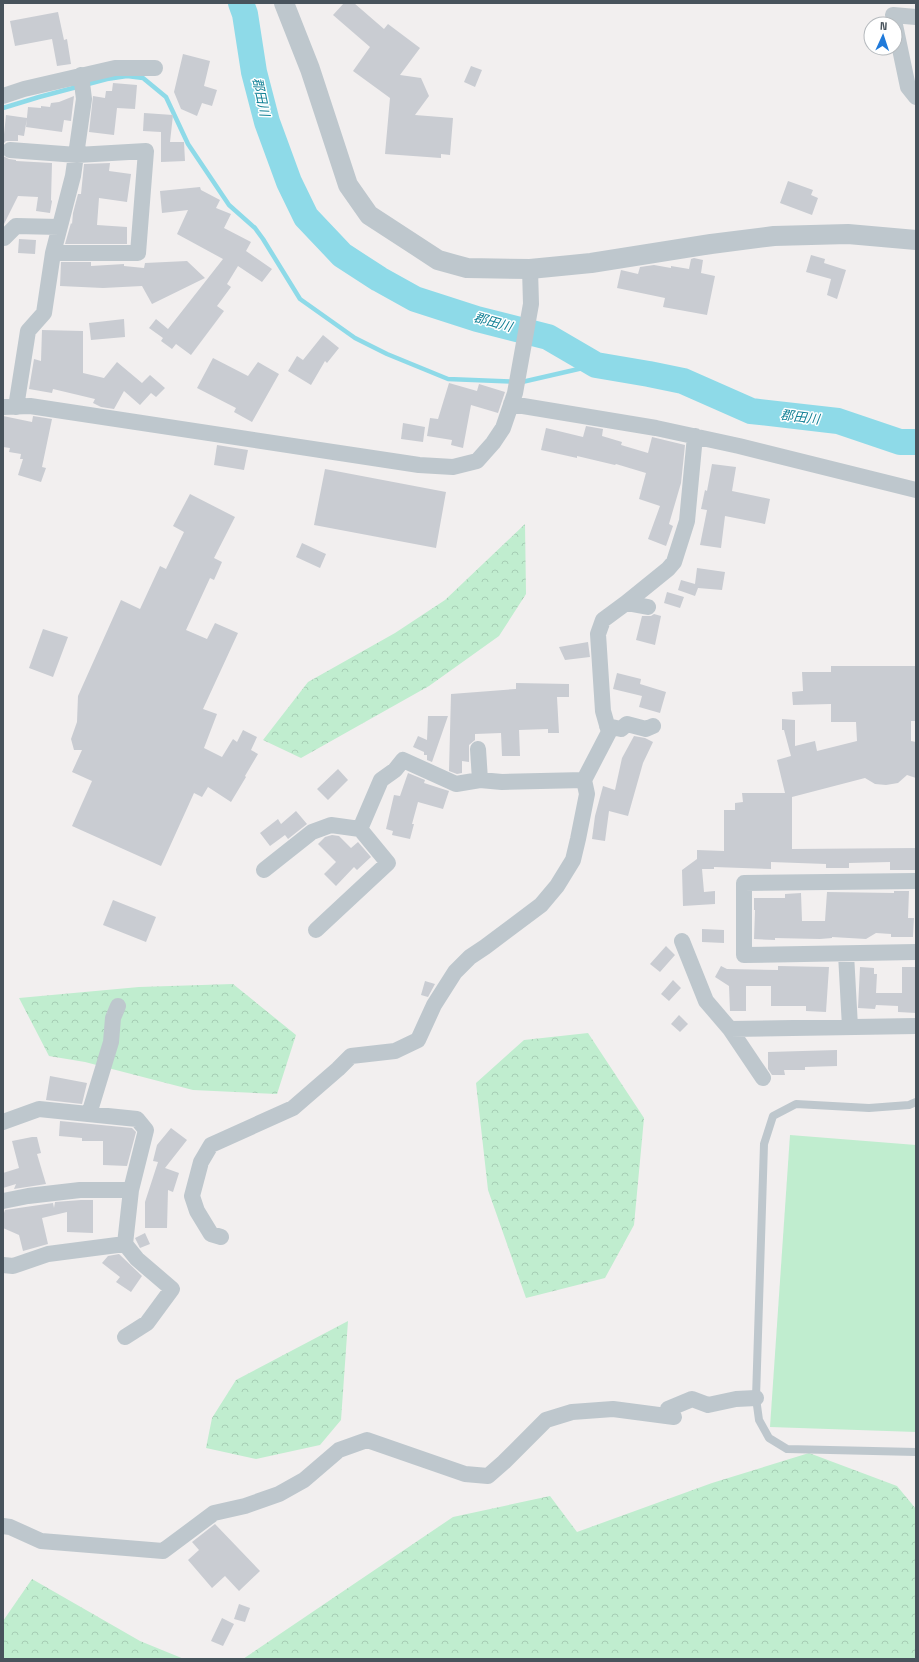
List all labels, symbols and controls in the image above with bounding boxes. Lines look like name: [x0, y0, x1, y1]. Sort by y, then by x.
north arrow: [863, 16, 903, 56]
text: N: [879, 19, 888, 33]
water label: 郡田川: [249, 76, 274, 120]
water label: 郡田川: [472, 308, 516, 336]
water label: 郡田川: [780, 406, 822, 428]

